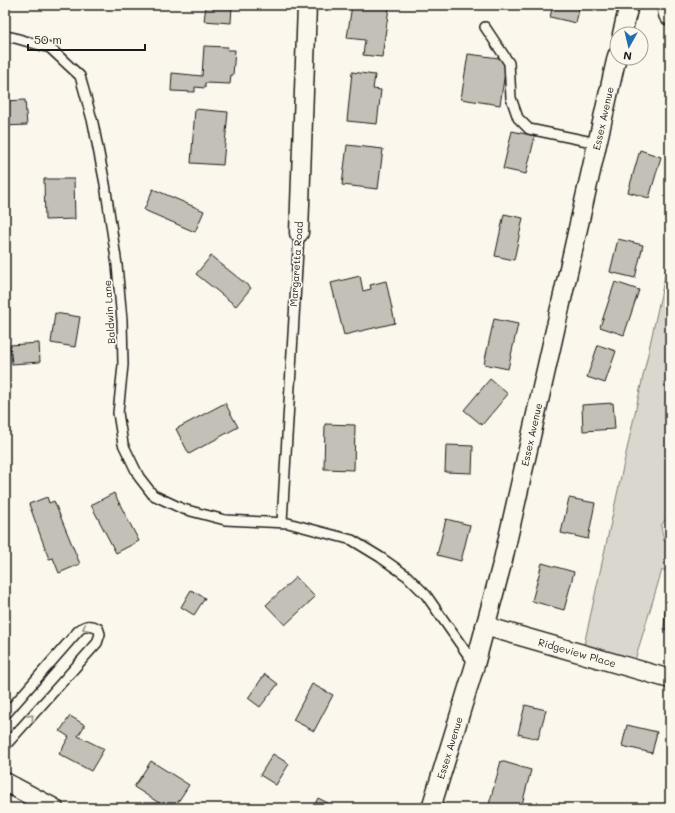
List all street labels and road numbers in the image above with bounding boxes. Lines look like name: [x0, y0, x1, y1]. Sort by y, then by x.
street label: Essex Avenue: [589, 85, 617, 152]
street label: Margaretta Road: [286, 221, 306, 307]
street label: Baldwin Lane: [100, 280, 118, 344]
street label: Essex Avenue: [517, 401, 545, 468]
street label: Ridgeview Place: [537, 635, 618, 670]
street label: Essex Avenue: [433, 715, 466, 781]

